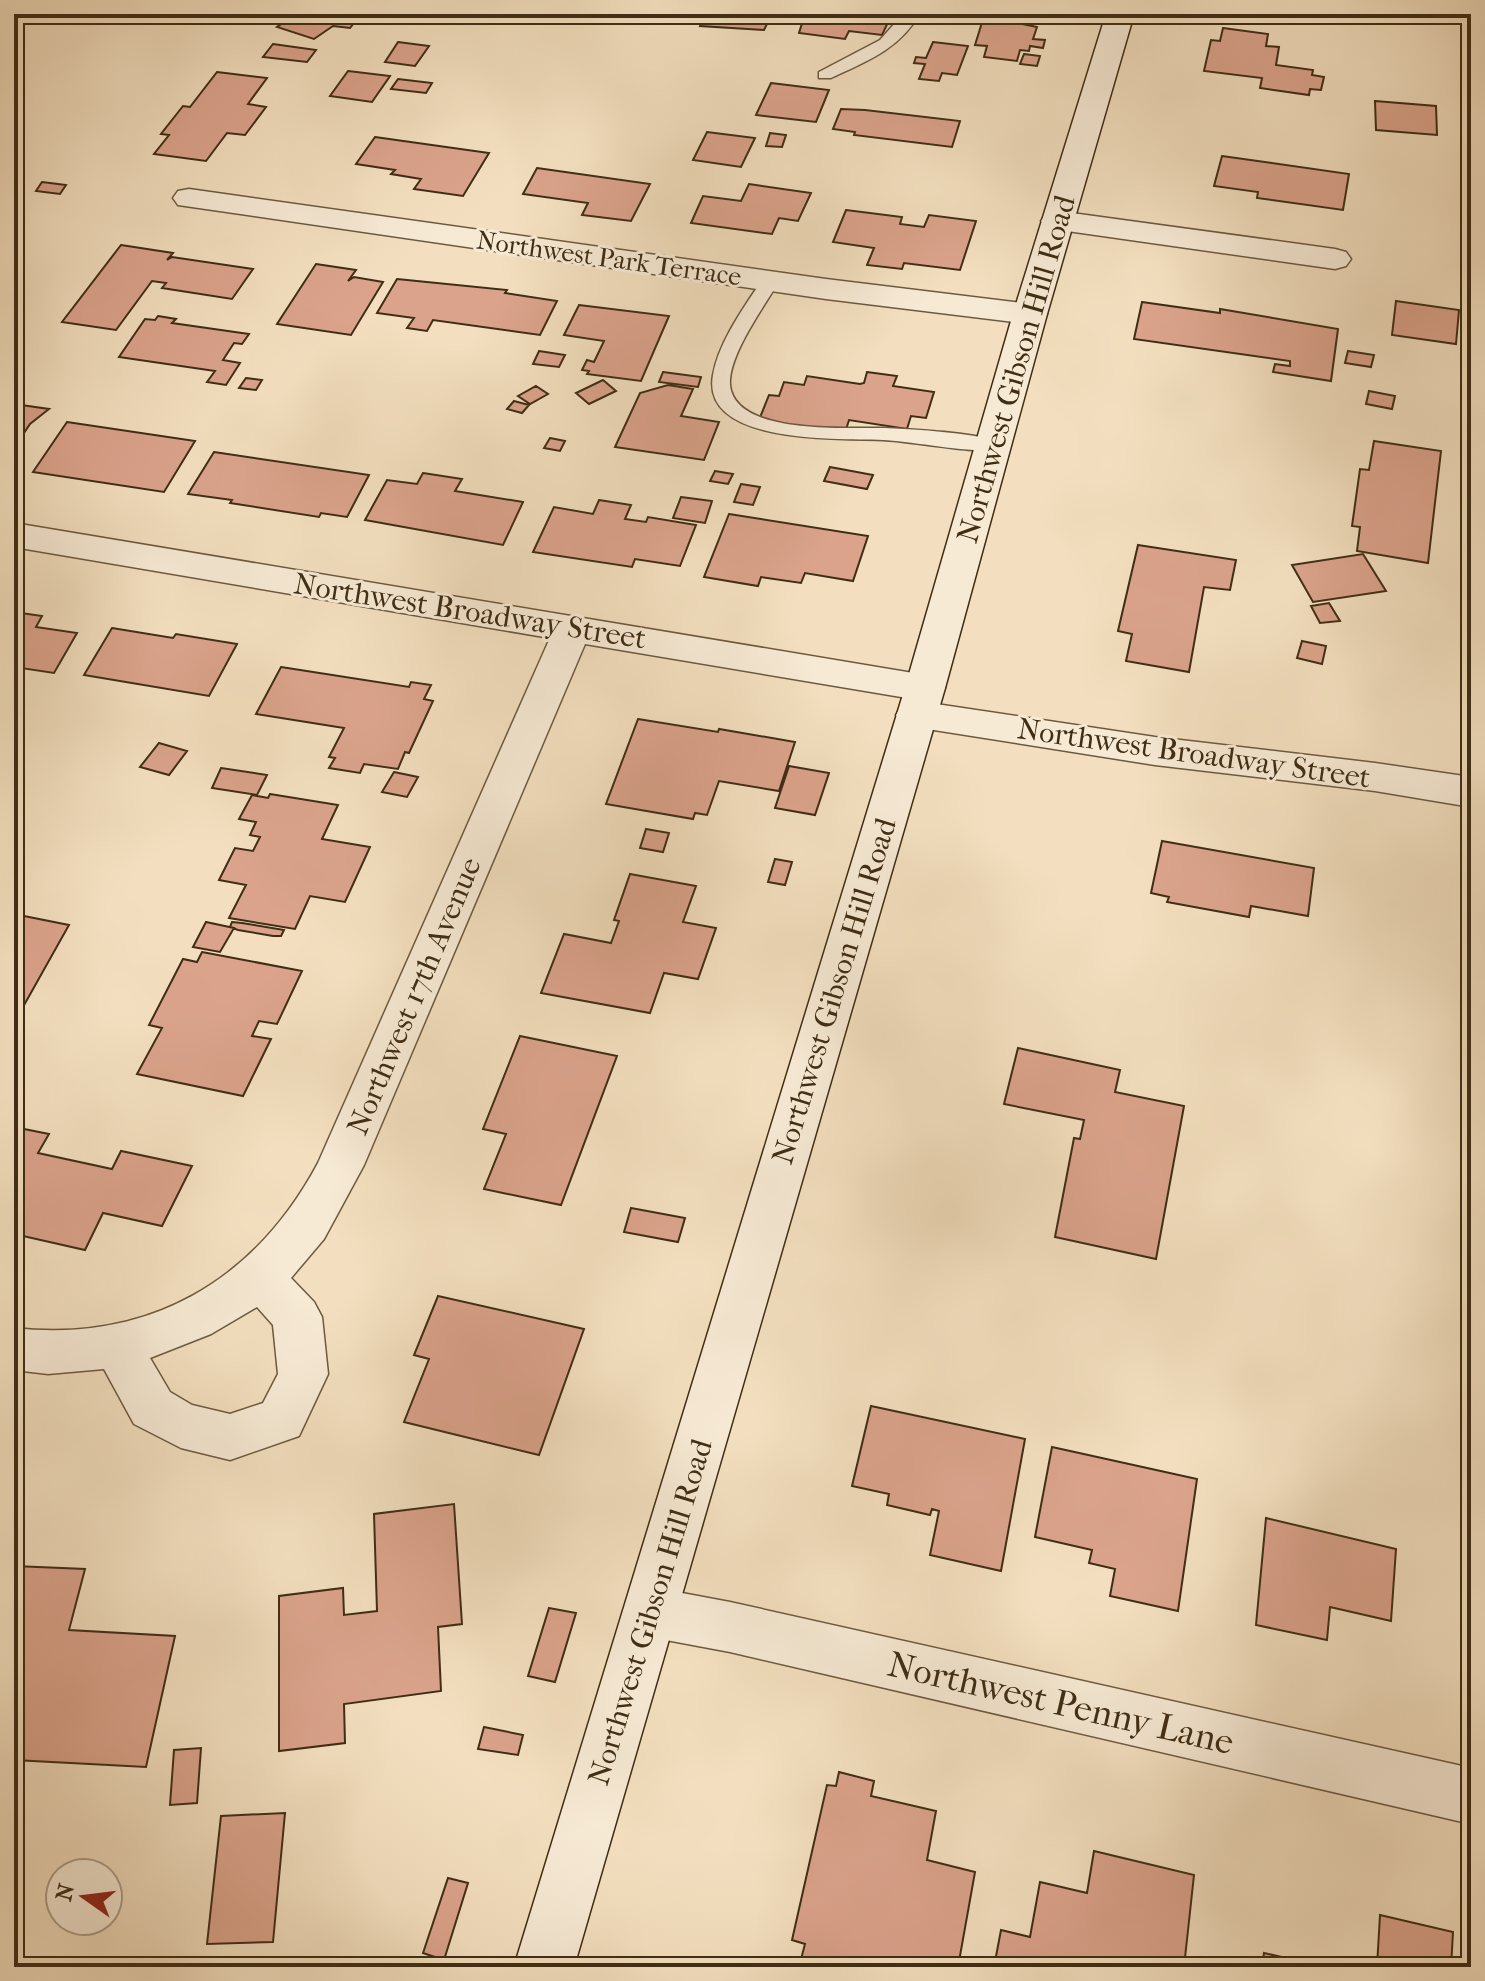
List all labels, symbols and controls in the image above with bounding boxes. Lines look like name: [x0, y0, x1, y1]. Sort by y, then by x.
street label: Northwest Gibson Hill Road: [950, 191, 1083, 547]
street label: Northwest Park Terrace: [475, 225, 743, 292]
street label: Northwest Broadway Street: [291, 566, 649, 657]
street label: Northwest Broadway Street: [1015, 711, 1373, 796]
street label: Northwest Gibson Hill Road: [765, 813, 904, 1168]
street label: Northwest 17th Avenue: [340, 852, 489, 1140]
street label: Northwest Gibson Hill Road: [581, 1434, 720, 1789]
street label: Northwest Penny Lane: [884, 1643, 1238, 1763]
north arrow: [44, 1857, 124, 1937]
text: N: [51, 1881, 80, 1904]

